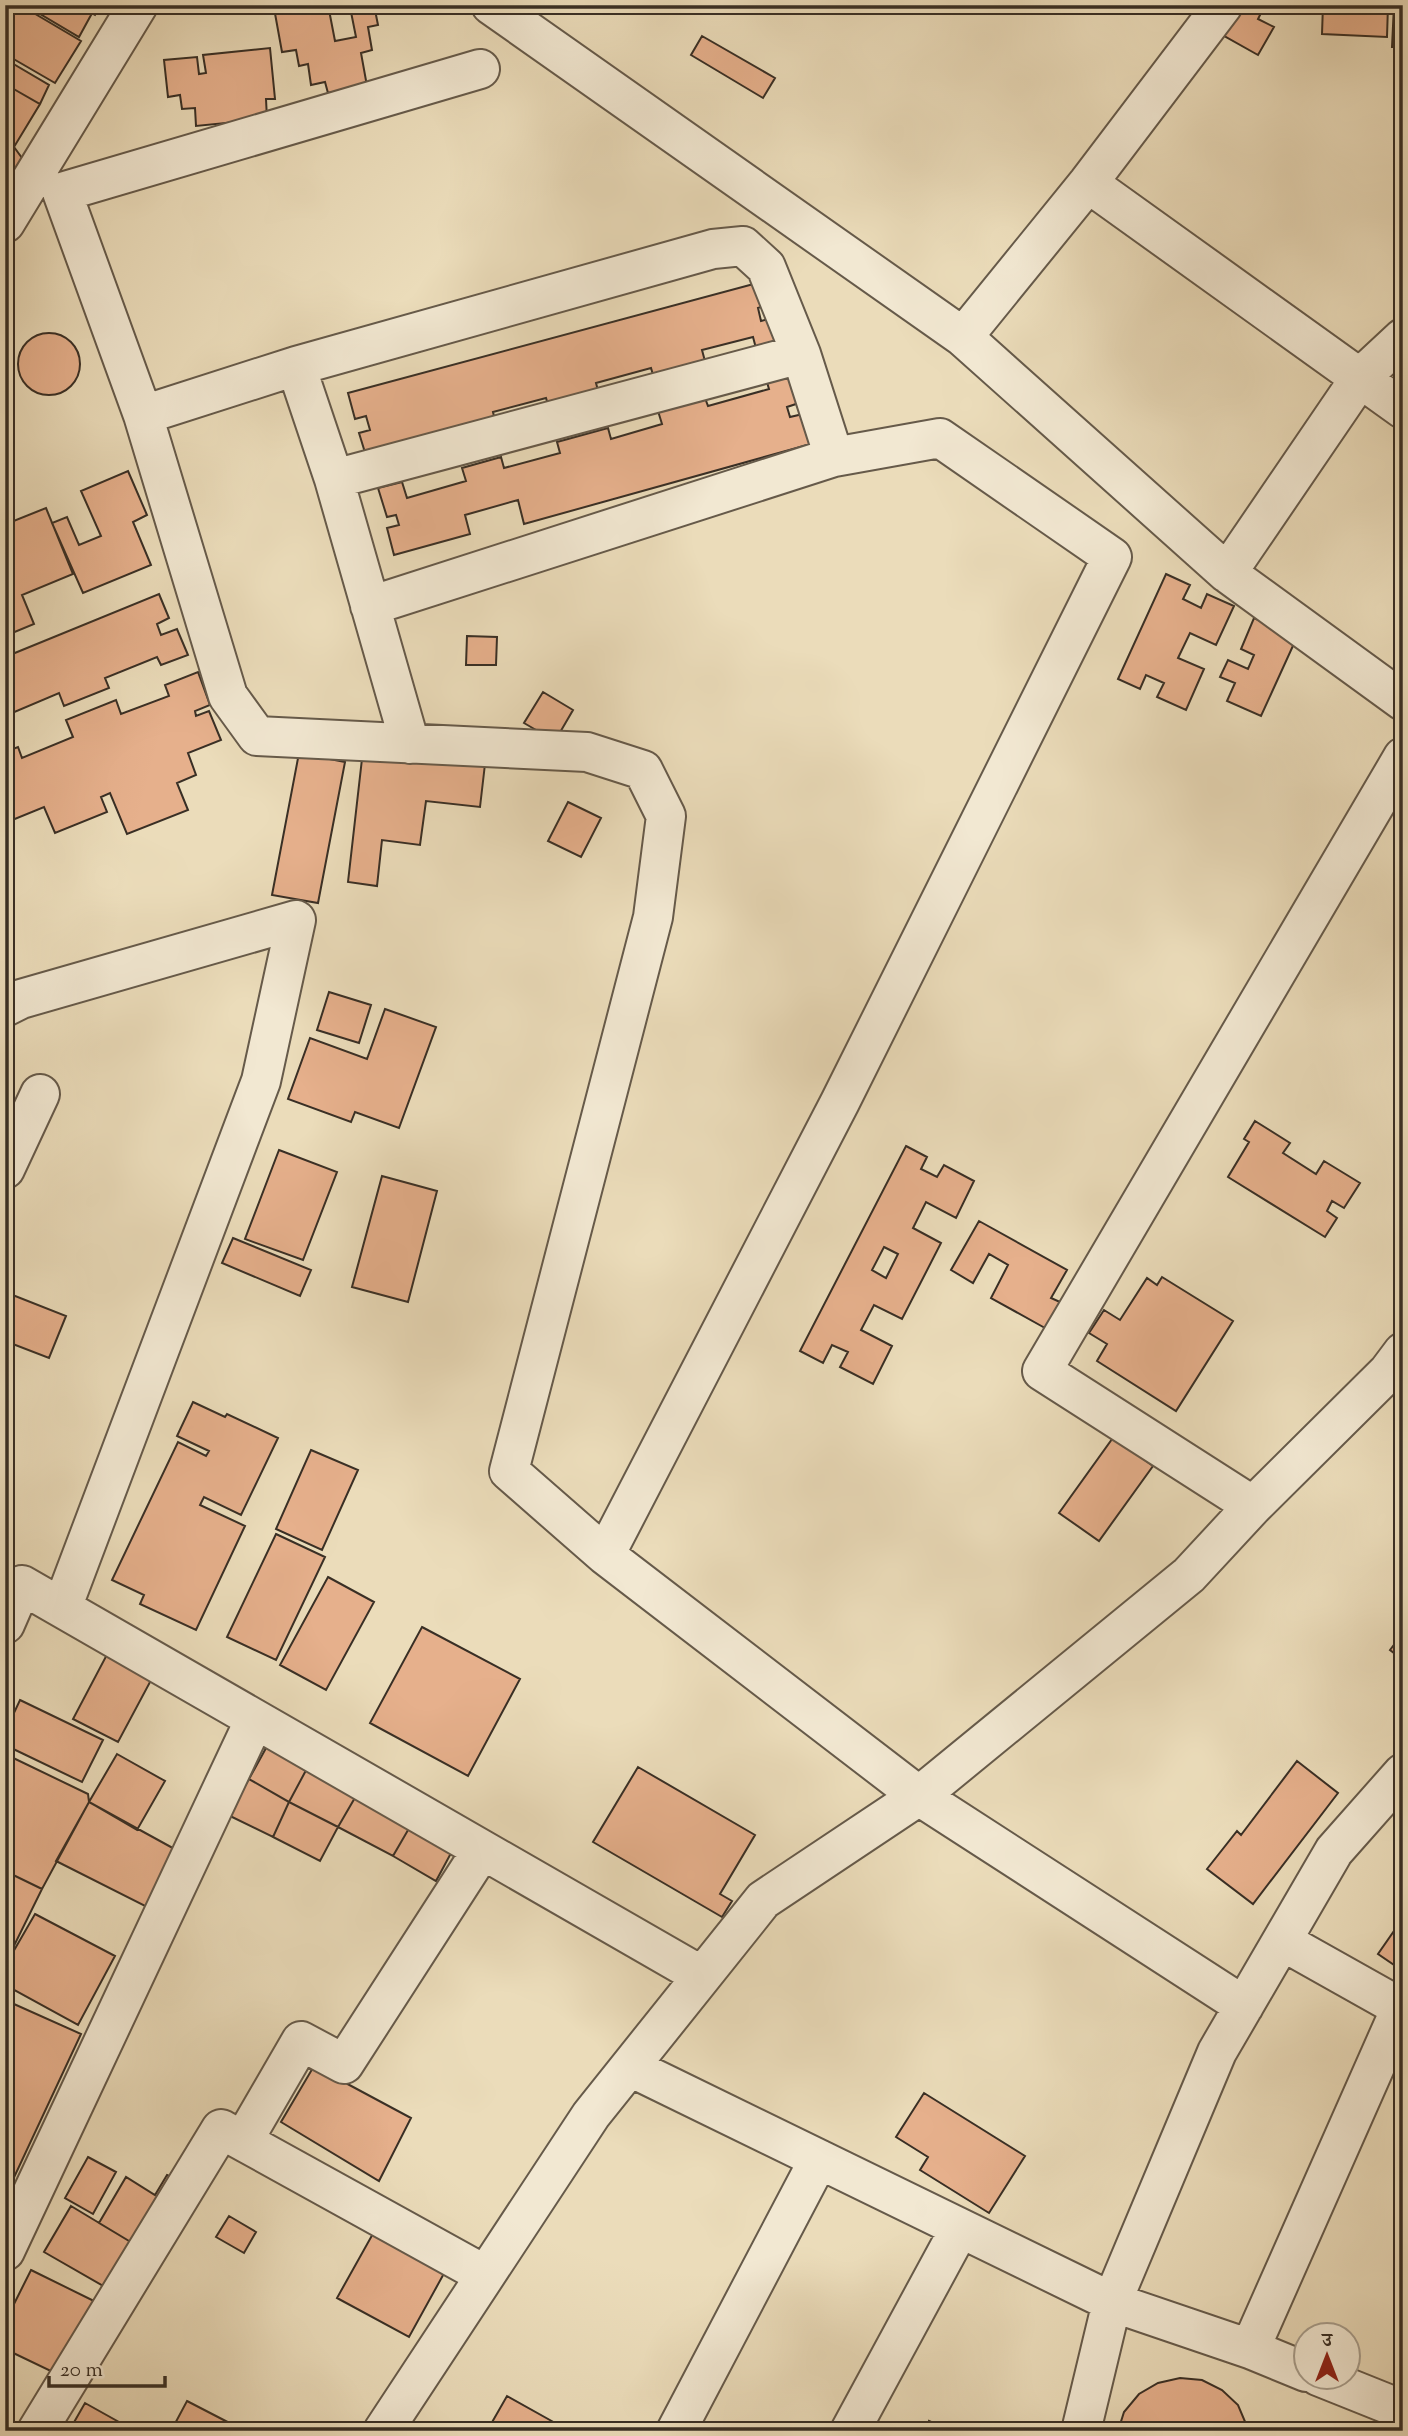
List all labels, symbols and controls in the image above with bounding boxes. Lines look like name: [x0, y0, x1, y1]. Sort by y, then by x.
north arrow: [1292, 2320, 1362, 2390]
text: उ: [1320, 2328, 1333, 2355]
scale bar: [49, 2345, 164, 2389]
text: 20 m: [60, 2356, 103, 2386]

